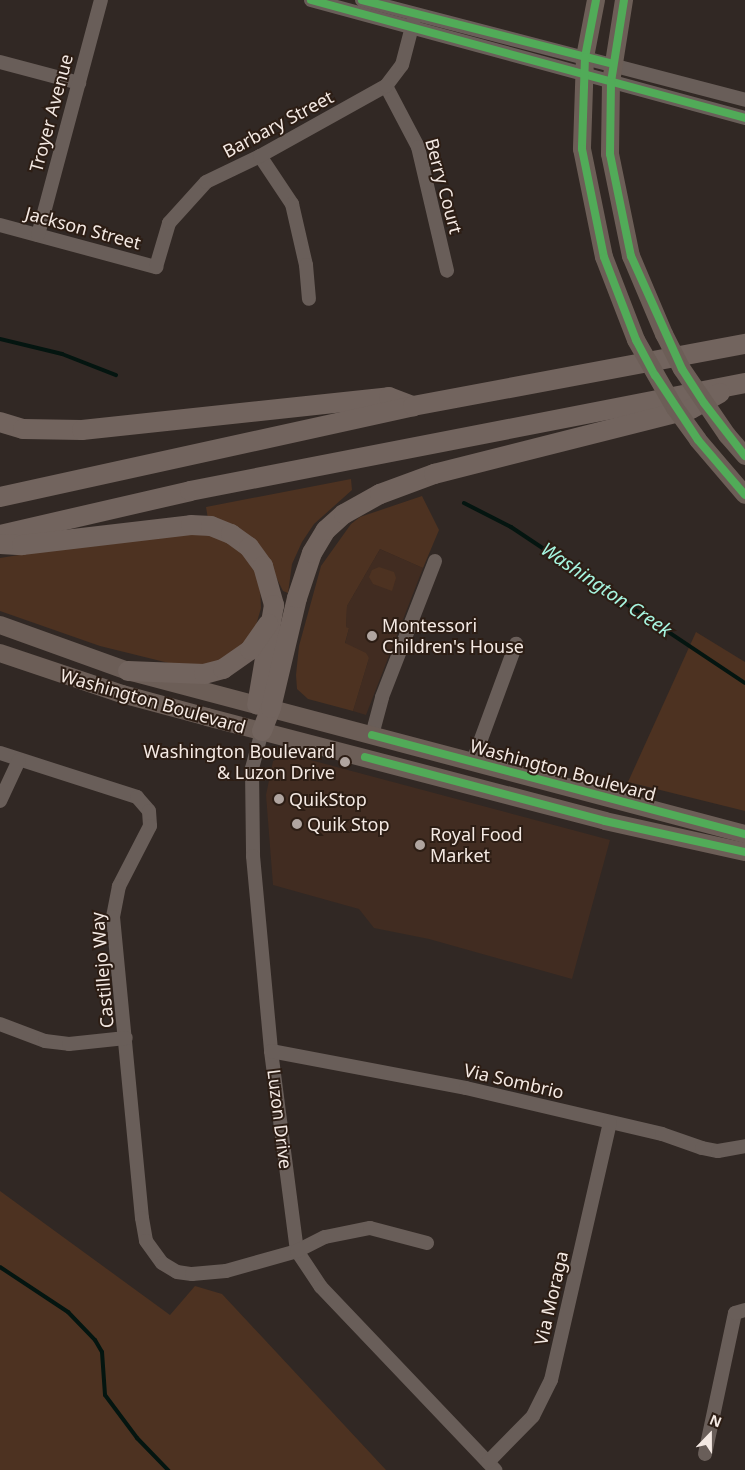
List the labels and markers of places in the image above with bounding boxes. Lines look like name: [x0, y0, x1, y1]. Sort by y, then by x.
place label: Montessori Children's House: [382, 615, 524, 658]
marker: Montessori Children's House: [366, 630, 378, 642]
place label: Washington Boulevard & Luzon Drive: [143, 741, 335, 784]
marker: Washington Boulevard & Luzon Drive: [339, 756, 351, 768]
place label: QuikStop: [289, 788, 367, 810]
marker: QuikStop: [273, 793, 285, 805]
place label: Quik Stop: [307, 813, 389, 835]
marker: Quik Stop: [291, 818, 303, 830]
place label: Royal Food Market: [430, 824, 523, 866]
marker: Royal Food Market: [414, 839, 426, 851]

